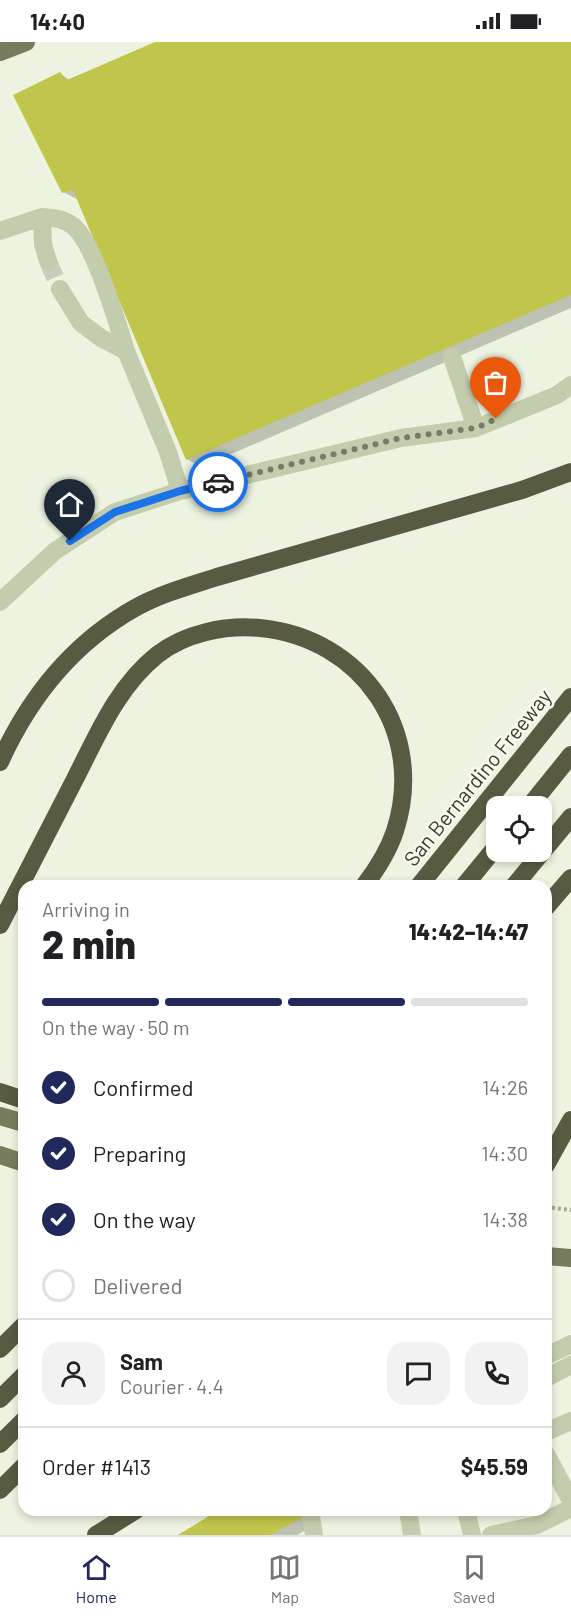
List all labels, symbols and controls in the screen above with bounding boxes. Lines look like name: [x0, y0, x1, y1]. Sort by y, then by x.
text: 14:40: [30, 8, 85, 34]
pin: [470, 357, 521, 419]
icon: bag: [479, 366, 512, 399]
courier: [188, 452, 248, 512]
icon: car: [202, 466, 235, 499]
pin: [44, 479, 95, 541]
icon: home: [53, 488, 86, 521]
street label: San Bernardino Freeway: [398, 683, 556, 870]
map controls: [486, 796, 552, 862]
button: locate: [486, 796, 552, 862]
text: Arriving in: [42, 897, 130, 921]
text: 14:42–14:47: [409, 918, 528, 944]
text: 2 min: [42, 920, 136, 967]
text: On the way · 50 m: [42, 1015, 190, 1039]
icon: check: [42, 1071, 75, 1104]
text: Confirmed: [93, 1074, 193, 1100]
text: 14:26: [482, 1075, 528, 1099]
icon: check: [42, 1137, 75, 1170]
text: Preparing: [93, 1140, 186, 1166]
text: 14:30: [482, 1141, 528, 1165]
icon: check: [42, 1203, 75, 1236]
text: On the way: [93, 1206, 196, 1232]
text: 14:38: [482, 1207, 528, 1231]
text: Delivered: [93, 1272, 182, 1298]
button: person: [42, 1342, 105, 1405]
button: chat: [387, 1342, 450, 1405]
button: phone: [465, 1342, 528, 1405]
text: Sam: [120, 1348, 163, 1374]
text: Courier · 4.4: [120, 1374, 224, 1398]
text: Order #1413: [42, 1453, 151, 1479]
text: $45.59: [461, 1453, 528, 1479]
tab: Home: [76, 1551, 117, 1606]
tab: Map: [268, 1551, 301, 1606]
tab: Saved: [453, 1551, 495, 1606]

